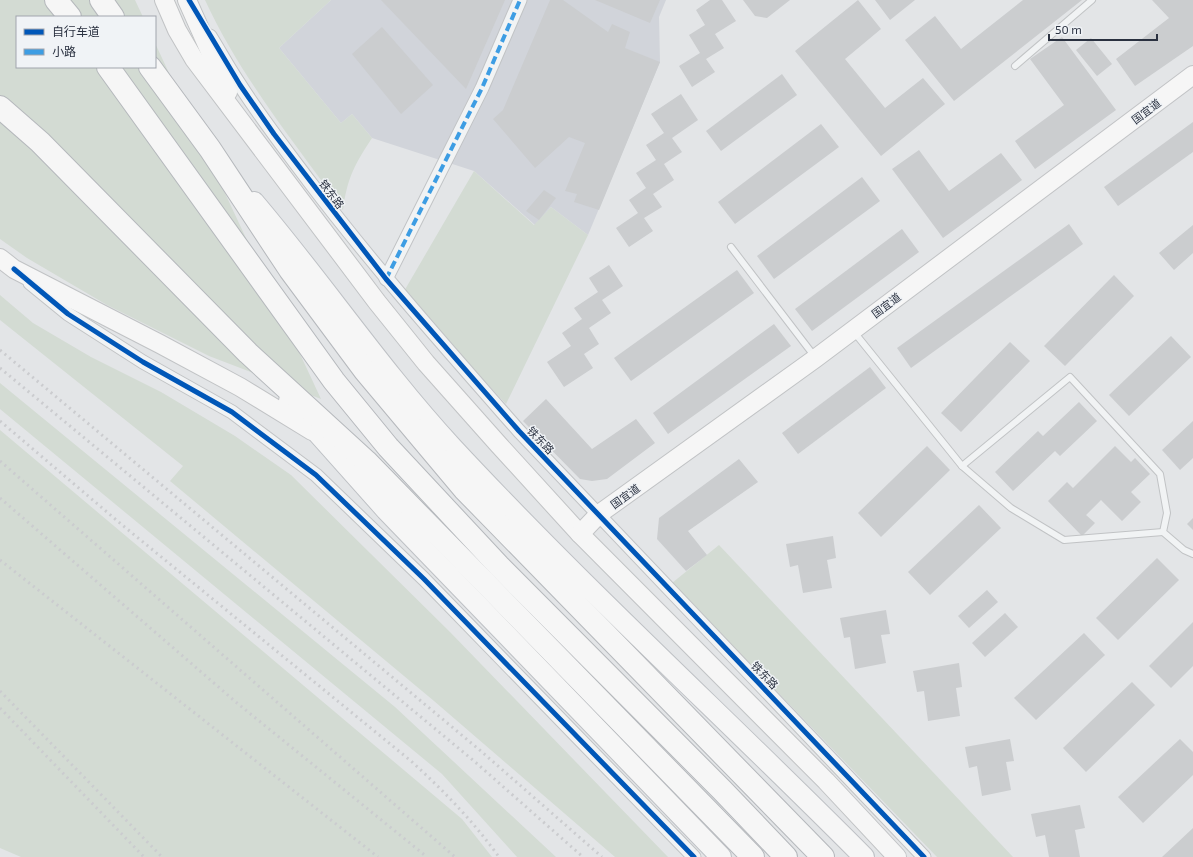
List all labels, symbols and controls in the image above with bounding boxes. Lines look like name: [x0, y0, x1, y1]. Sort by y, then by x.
legend: [16, 16, 156, 68]
scale bar: [1049, 16, 1157, 42]
text: 50 m: [1055, 22, 1082, 36]
text: 自行车道: [52, 24, 100, 38]
text: 小路: [52, 44, 76, 58]
street label: 国宜道: [1129, 96, 1163, 126]
street label: 铁东路: [317, 177, 347, 211]
street label: 国宜道: [869, 290, 903, 320]
street label: 铁东路: [525, 424, 557, 456]
street label: 国宜道: [608, 481, 642, 511]
street label: 铁东路: [749, 659, 781, 691]

